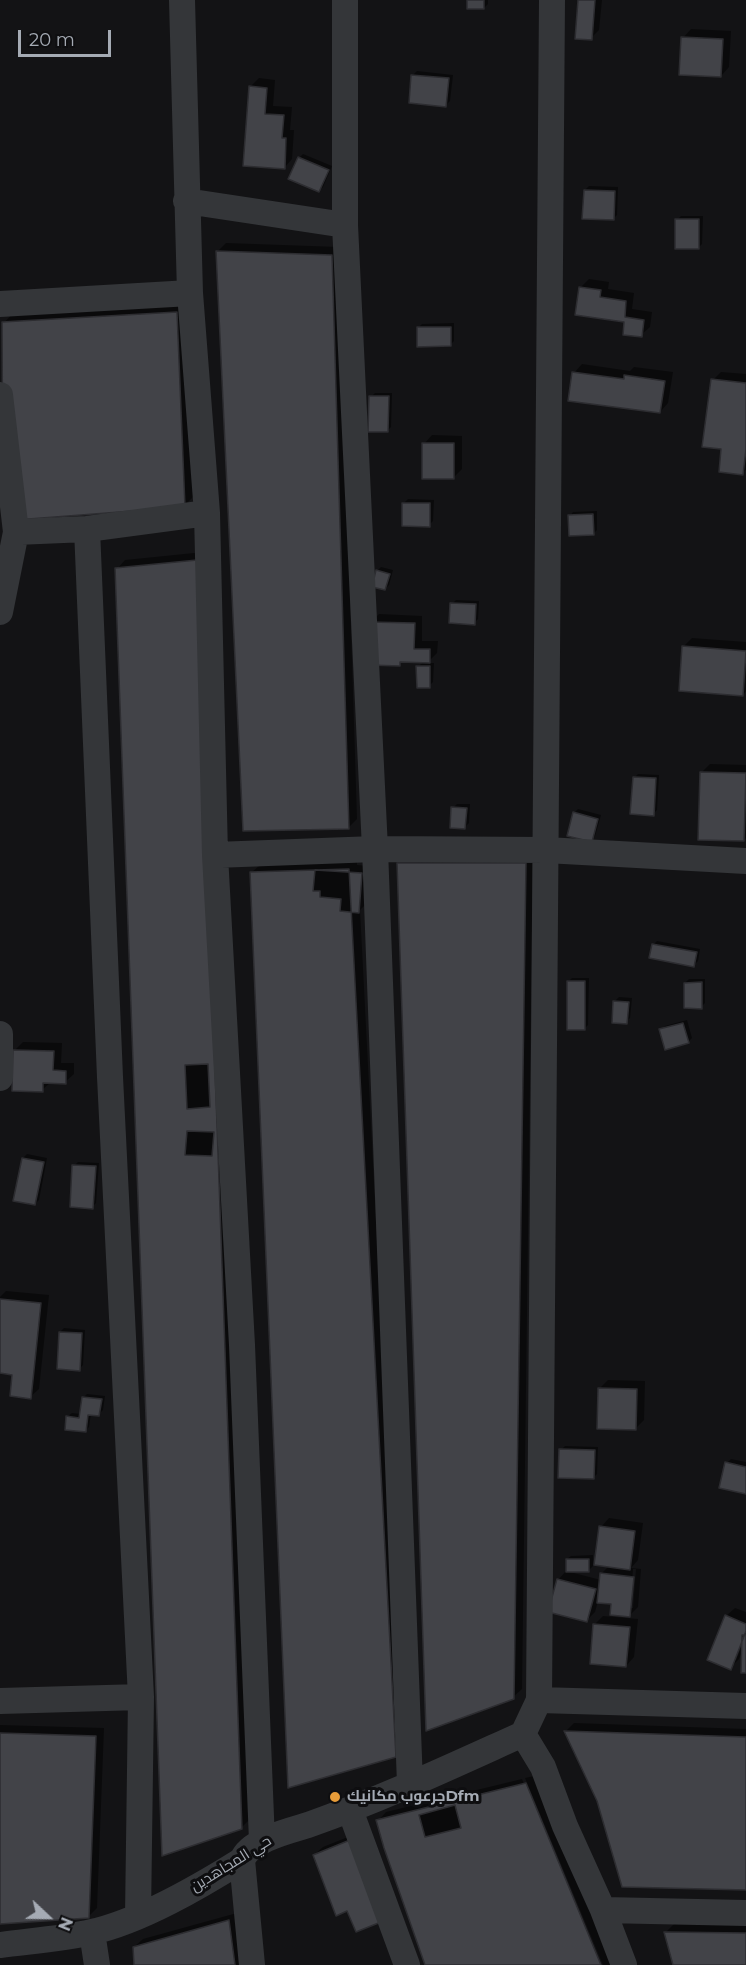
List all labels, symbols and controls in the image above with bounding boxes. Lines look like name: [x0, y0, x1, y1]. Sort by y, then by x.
scale bar: [21, 18, 114, 56]
text: 20 m: [29, 29, 75, 51]
place label: جرعوب مكانيكDfm: [347, 1788, 479, 1806]
marker: جرعوب مكانيكDfm: [328, 1790, 342, 1804]
street label: حي المجاهدين: [187, 1832, 275, 1896]
north arrow: [18, 1887, 78, 1947]
text: N: [54, 1914, 76, 1933]

